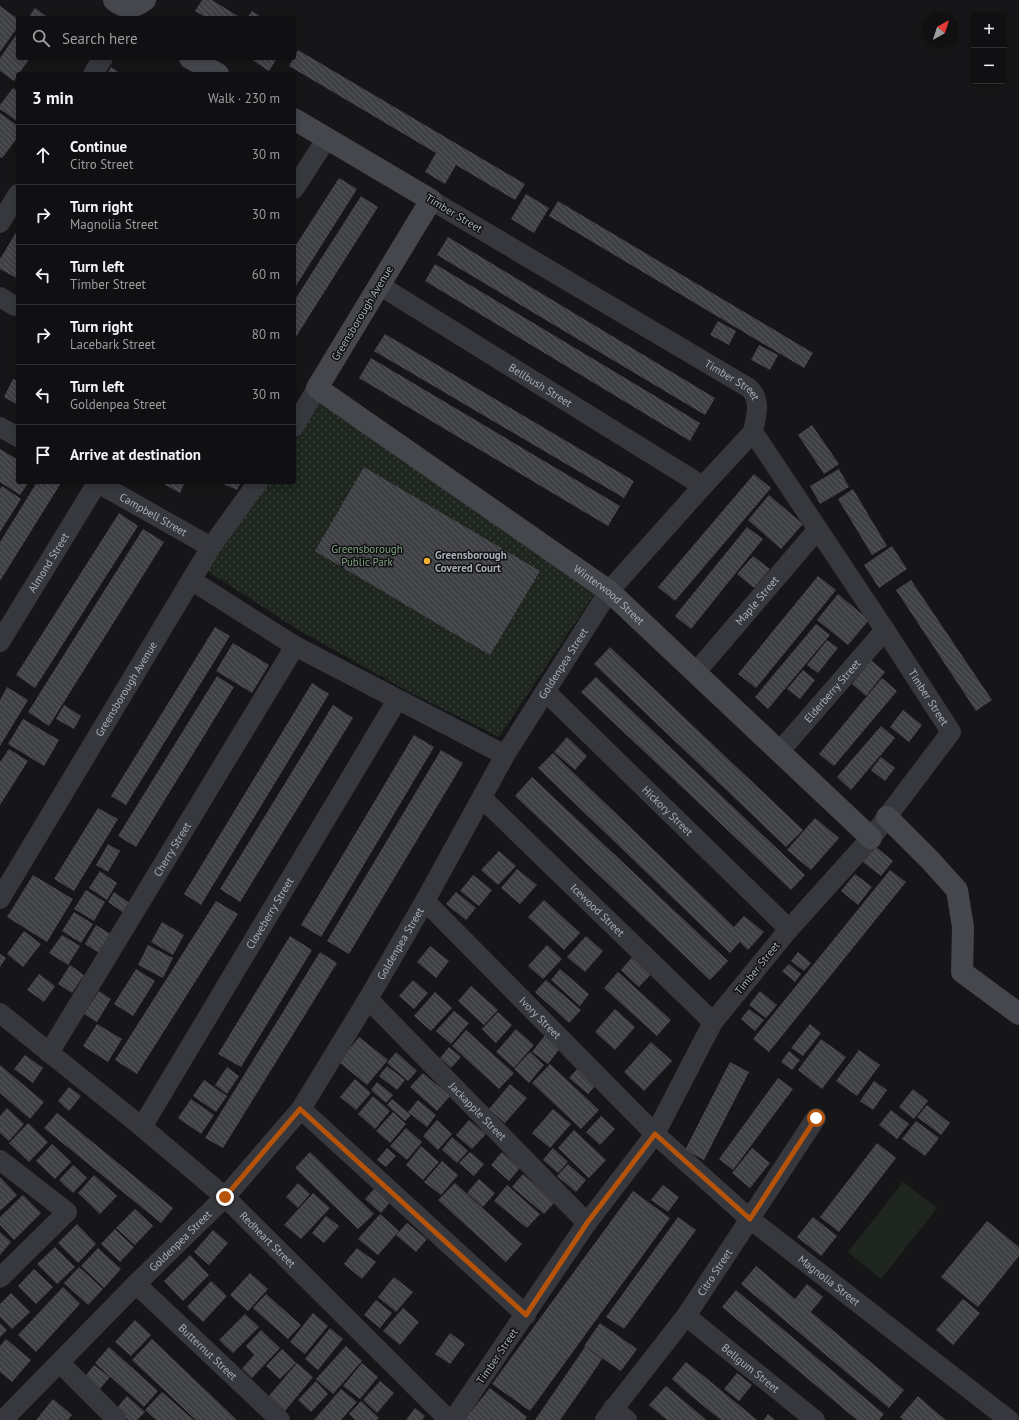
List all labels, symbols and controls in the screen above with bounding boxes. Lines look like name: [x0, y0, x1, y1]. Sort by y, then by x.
north arrow: [923, 12, 959, 48]
map controls: [971, 12, 1007, 84]
button: +: [971, 12, 1007, 48]
search box: [16, 16, 296, 60]
icon: search: [30, 27, 52, 49]
text: Search here: [62, 29, 138, 48]
button: −: [971, 48, 1007, 84]
text: 3 min: [32, 87, 73, 109]
text: Walk · 230 m: [208, 90, 280, 107]
text: Continue: [70, 137, 127, 156]
icon: ahead: [32, 144, 54, 166]
text: 30 m: [252, 146, 280, 163]
text: Citro Street: [70, 156, 133, 173]
street label: Timber Street: [423, 190, 485, 236]
text: Turn right: [70, 197, 133, 216]
icon: right: [32, 204, 54, 226]
text: 30 m: [252, 206, 280, 223]
text: Magnolia Street: [70, 216, 158, 233]
text: Turn left: [70, 257, 124, 276]
street label: Greensborough Avenue: [328, 263, 396, 363]
icon: left: [32, 264, 54, 286]
text: 60 m: [252, 266, 280, 283]
text: Timber Street: [70, 276, 146, 293]
text: Turn right: [70, 317, 133, 336]
icon: right: [32, 324, 54, 346]
text: 80 m: [252, 326, 280, 343]
text: Lacebark Street: [70, 336, 155, 353]
street label: Timber Street: [702, 356, 763, 402]
street label: Bellbush Street: [506, 360, 575, 410]
text: Turn left: [70, 377, 124, 396]
icon: left: [32, 384, 54, 406]
text: 30 m: [252, 386, 280, 403]
text: Goldenpea Street: [70, 396, 166, 413]
icon: arrive: [32, 444, 54, 466]
text: Arrive at destination: [70, 445, 201, 464]
street label: Campbell Street: [117, 490, 190, 539]
street label: Almond Street: [25, 530, 72, 595]
park label: Greensborough Public Park: [331, 542, 403, 569]
place label: Greensborough Covered Court: [435, 548, 507, 575]
marker: Greensborough Covered Court: [422, 556, 432, 566]
street label: Winterwood Street: [571, 562, 648, 628]
street label: Maple Street: [732, 573, 782, 628]
street label: Goldenpea Street: [535, 625, 591, 702]
street label: Greensborough Avenue: [92, 638, 160, 739]
street label: Elderberry Street: [801, 656, 864, 725]
street label: Timber Street: [905, 666, 952, 728]
street label: Hickory Street: [639, 783, 696, 839]
street label: Cherry Street: [150, 819, 194, 879]
street label: Cloveberry Street: [243, 875, 297, 952]
street label: Icewood Street: [568, 881, 628, 940]
street label: Goldenpea Street: [374, 904, 427, 982]
street label: Timber Street: [731, 938, 783, 997]
street label: Ivory Street: [516, 994, 564, 1042]
street label: Jackapple Street: [445, 1078, 510, 1144]
route start: [807, 1109, 825, 1127]
route end: [216, 1188, 234, 1206]
street label: Goldenpea Street: [146, 1207, 214, 1274]
street label: Redheart Street: [237, 1209, 299, 1271]
street label: Citro Street: [694, 1246, 735, 1299]
street label: Magnolia Street: [795, 1252, 863, 1309]
street label: Butternut Street: [176, 1321, 241, 1383]
street label: Timber Street: [473, 1325, 521, 1387]
street label: Bellgum Street: [719, 1341, 783, 1396]

